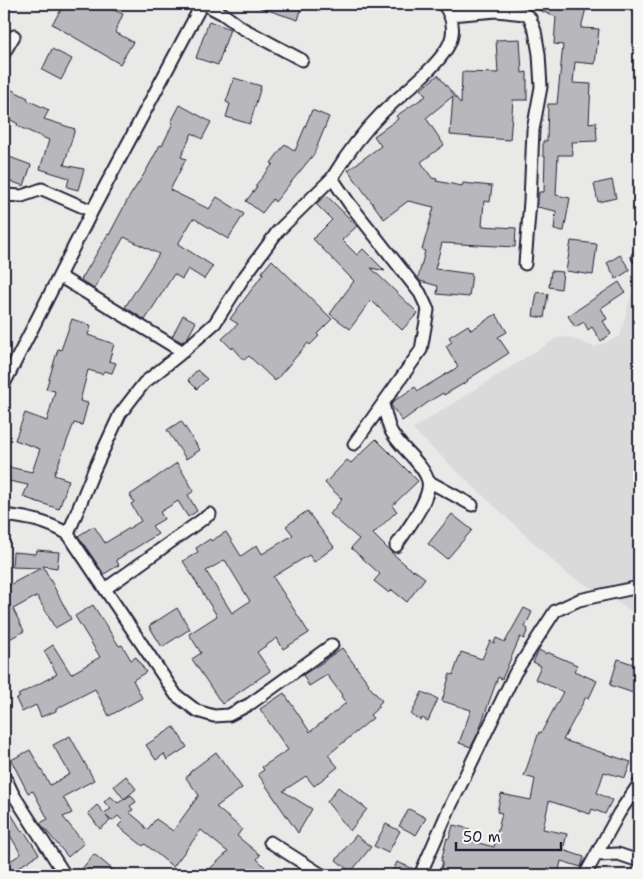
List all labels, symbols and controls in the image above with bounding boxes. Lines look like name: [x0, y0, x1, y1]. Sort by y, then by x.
scale bar: [456, 819, 560, 851]
text: 50 m: [463, 827, 501, 847]

